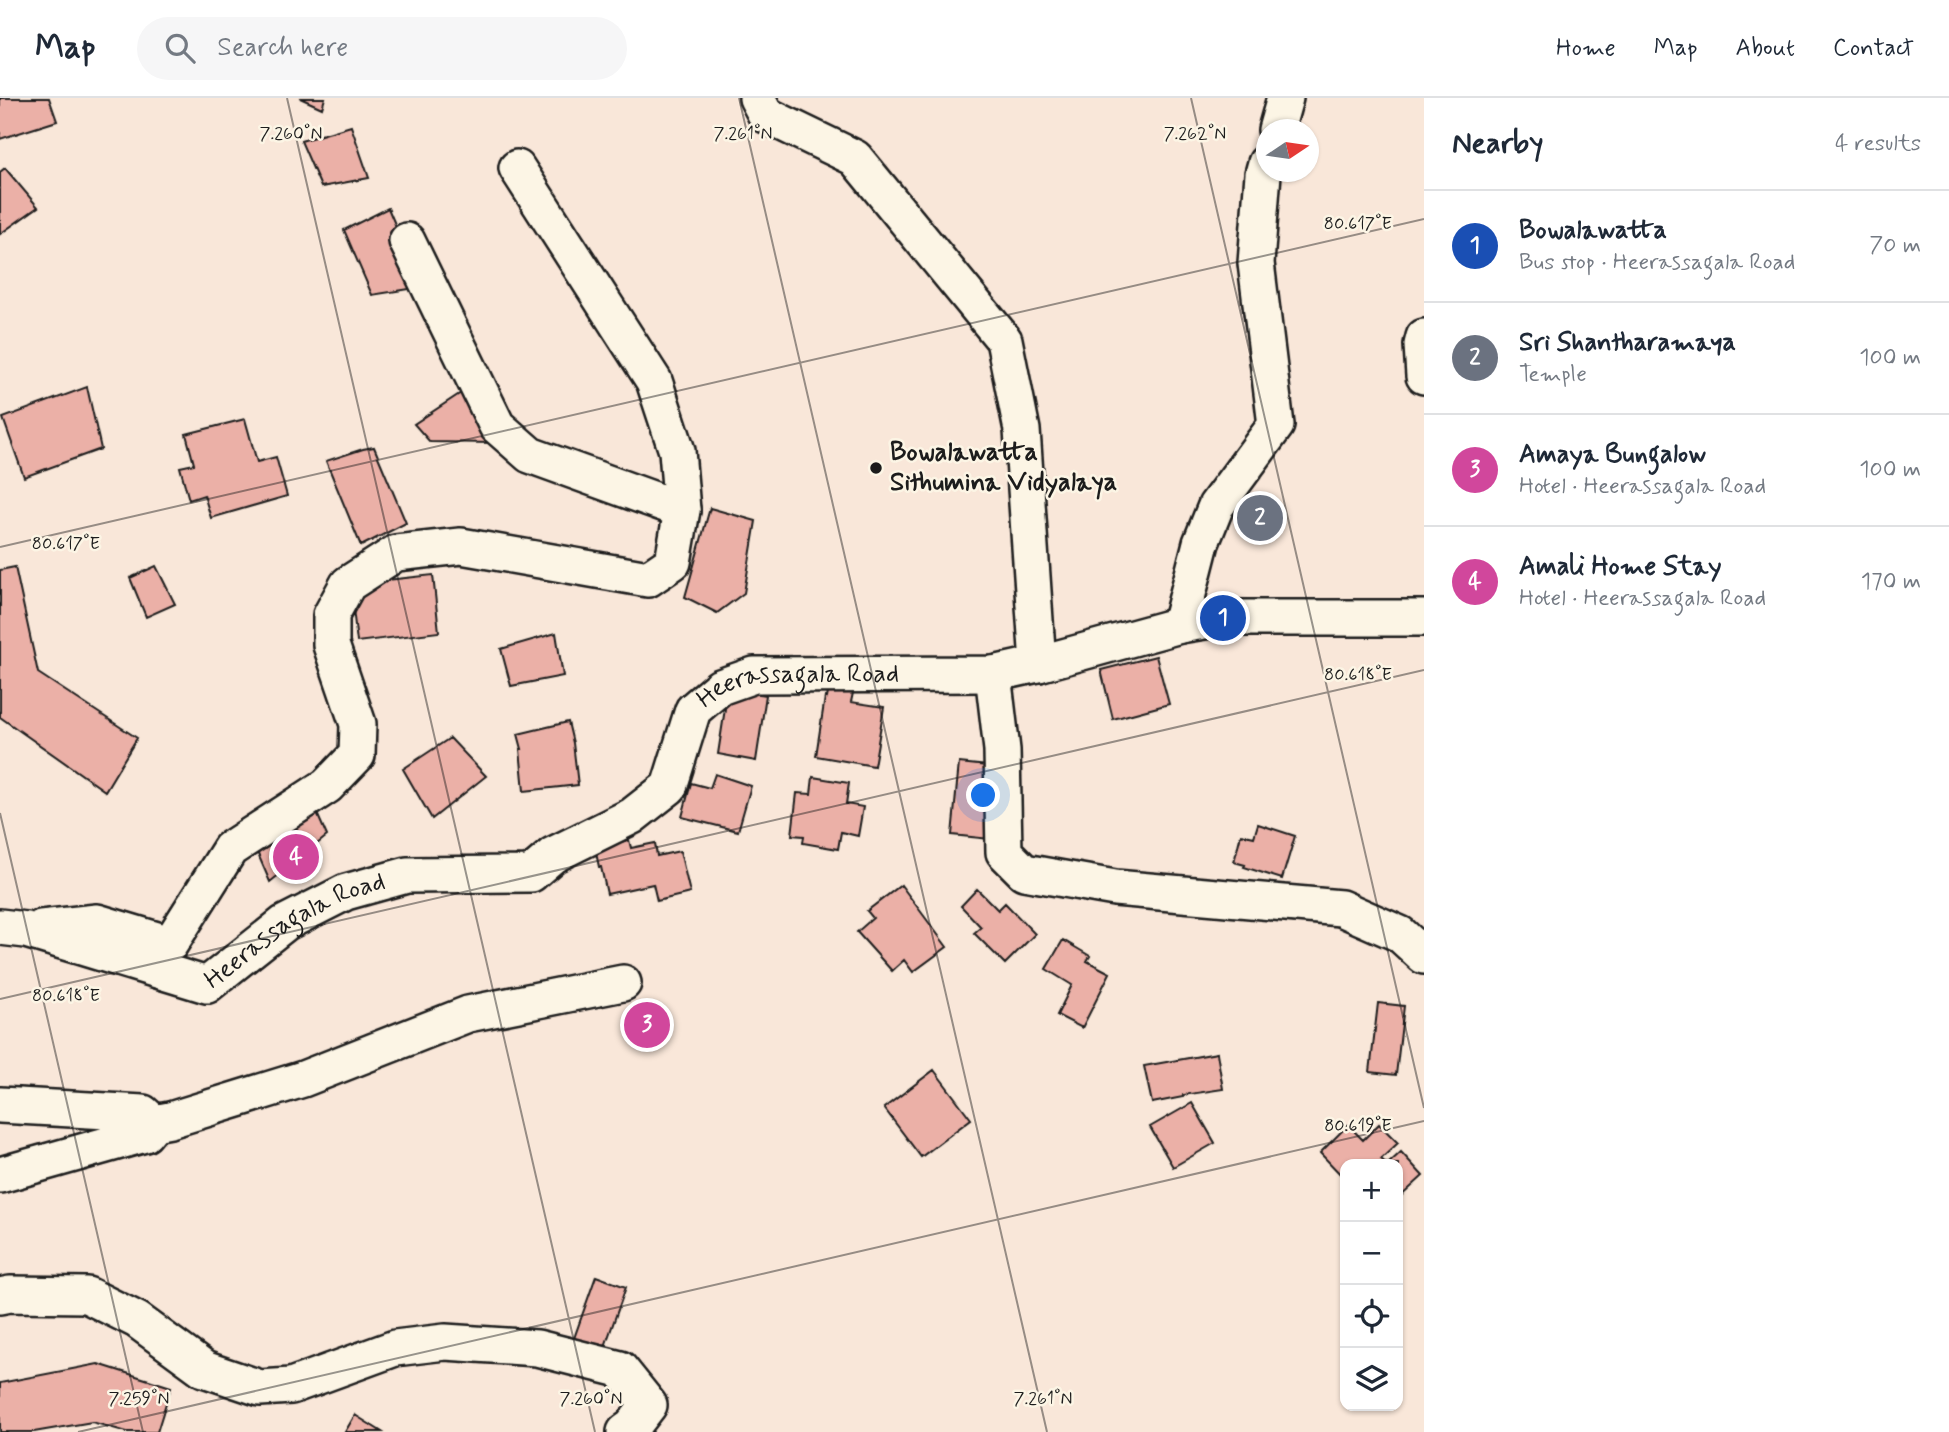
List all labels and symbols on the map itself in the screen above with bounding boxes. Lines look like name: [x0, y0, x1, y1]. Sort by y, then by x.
north arrow: [1256, 119, 1319, 182]
text: 7.260°N: [260, 122, 322, 146]
text: 7.261°N: [713, 122, 773, 146]
text: 7.262°N: [1164, 122, 1226, 146]
text: 80.617°E: [1324, 212, 1392, 236]
place label: Bowalawatta Sithumina Vidyalaya: [890, 436, 1117, 500]
marker: Bowalawatta Sithumina Vidyalaya: [868, 460, 884, 476]
pin: 2: [1237, 492, 1283, 544]
text: 80.617°E: [32, 532, 100, 556]
pin: 1: [1200, 592, 1246, 644]
street label: Heerassagala Road: [690, 657, 899, 716]
text: 80.618°E: [1324, 663, 1392, 687]
your location: [966, 778, 1000, 812]
pin: 4: [273, 831, 319, 883]
street label: Heerassagala Road: [198, 865, 389, 997]
text: 80.618°E: [32, 984, 100, 1008]
pin: 3: [624, 999, 670, 1051]
text: 80.619°E: [1324, 1114, 1392, 1138]
text: 7.259°N: [108, 1387, 170, 1411]
text: 7.260°N: [560, 1387, 622, 1411]
text: 7.261°N: [1013, 1387, 1073, 1411]

